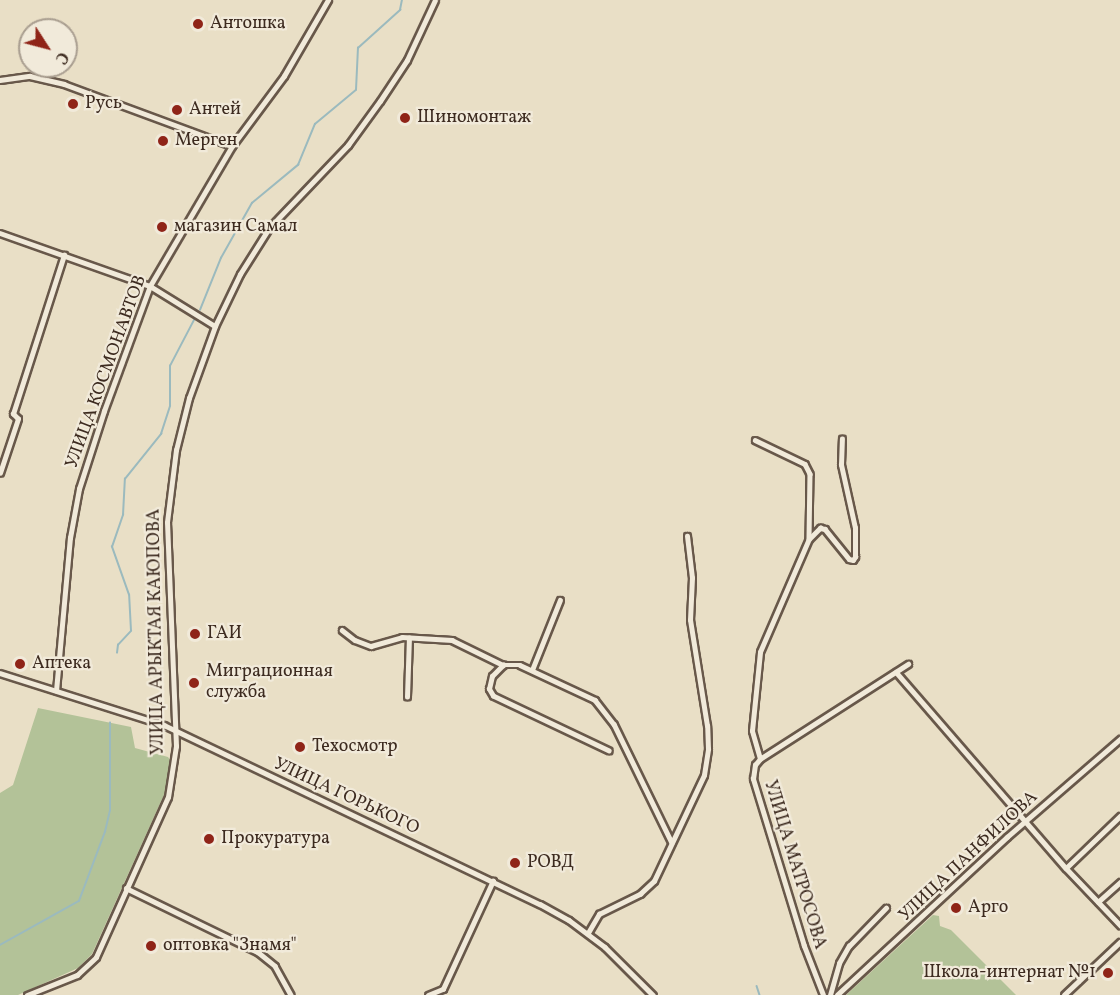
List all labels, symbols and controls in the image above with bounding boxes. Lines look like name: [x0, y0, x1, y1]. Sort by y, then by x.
place label: Антошка: [210, 13, 286, 35]
marker: Антошка: [191, 17, 205, 31]
north arrow: [18, 18, 78, 78]
text: С: [49, 47, 73, 68]
place label: Русь: [85, 93, 122, 115]
marker: Русь: [66, 97, 80, 111]
place label: Антей: [189, 99, 241, 121]
marker: Антей: [170, 103, 184, 117]
place label: Шиномонтаж: [417, 107, 531, 129]
marker: Шиномонтаж: [398, 111, 412, 125]
place label: Мерген: [175, 130, 237, 152]
marker: Мерген: [156, 134, 170, 148]
place label: магазин Самал: [174, 216, 297, 238]
marker: магазин Самал: [155, 220, 169, 234]
street label: УЛИЦА КОСМОНАВТОВ: [62, 272, 152, 472]
street label: УЛИЦА АРЫКТАЯ КАЮПОВА: [144, 509, 170, 755]
place label: ГАИ: [207, 623, 242, 645]
marker: ГАИ: [188, 627, 202, 641]
place label: Аптека: [32, 653, 91, 675]
marker: Аптека: [13, 657, 27, 671]
place label: Миграционная служба: [206, 662, 333, 704]
marker: Миграционная служба: [187, 676, 201, 690]
place label: Техосмотр: [312, 736, 398, 758]
marker: Техосмотр: [293, 740, 307, 754]
street label: УЛИЦА ГОРЬКОГО: [270, 754, 422, 840]
street label: УЛИЦА МАТРОСОВА: [758, 778, 830, 952]
street label: УЛИЦА ПАНФИЛОВА: [895, 787, 1043, 927]
place label: Прокуратура: [221, 828, 330, 850]
marker: Прокуратура: [202, 832, 216, 846]
place label: РОВД: [527, 852, 574, 874]
marker: РОВД: [508, 856, 522, 870]
place label: Арго: [968, 897, 1008, 919]
marker: Арго: [949, 901, 963, 915]
place label: оптовка "Знамя": [163, 935, 297, 957]
marker: оптовка "Знамя": [144, 939, 158, 953]
place label: Школа-интернат №1: [923, 962, 1096, 984]
marker: Школа-интернат №1: [1101, 966, 1115, 980]

